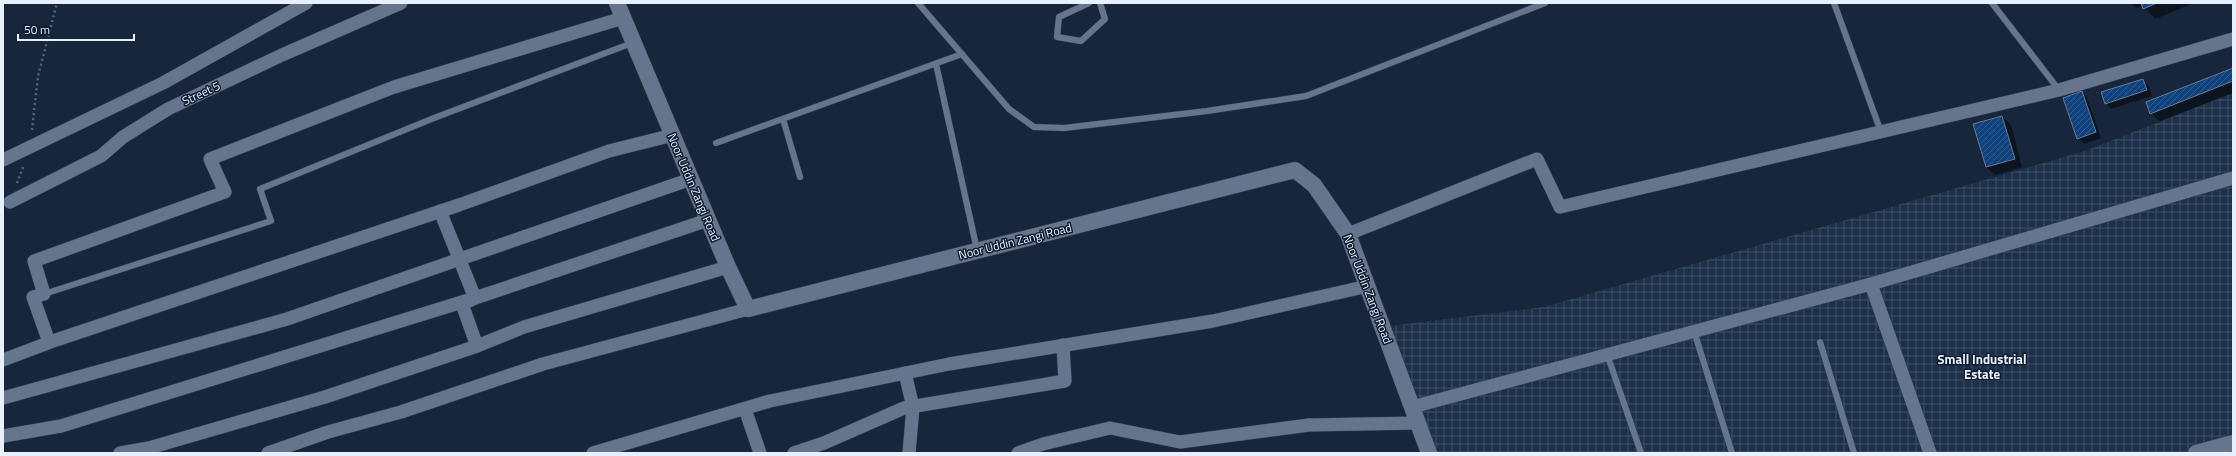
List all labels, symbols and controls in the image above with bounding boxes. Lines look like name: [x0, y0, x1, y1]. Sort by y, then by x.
scale bar: [18, 16, 134, 42]
text: 50 m: [24, 20, 50, 39]
street label: Street 5: [179, 76, 224, 110]
street label: Noor Uddin Zangi Road: [663, 130, 725, 244]
street label: Noor Uddin Zangi Road: [956, 218, 1074, 264]
street label: Noor Uddin Zangi Road: [1338, 231, 1398, 347]
district label: Small Industrial Estate: [1938, 349, 2026, 384]

